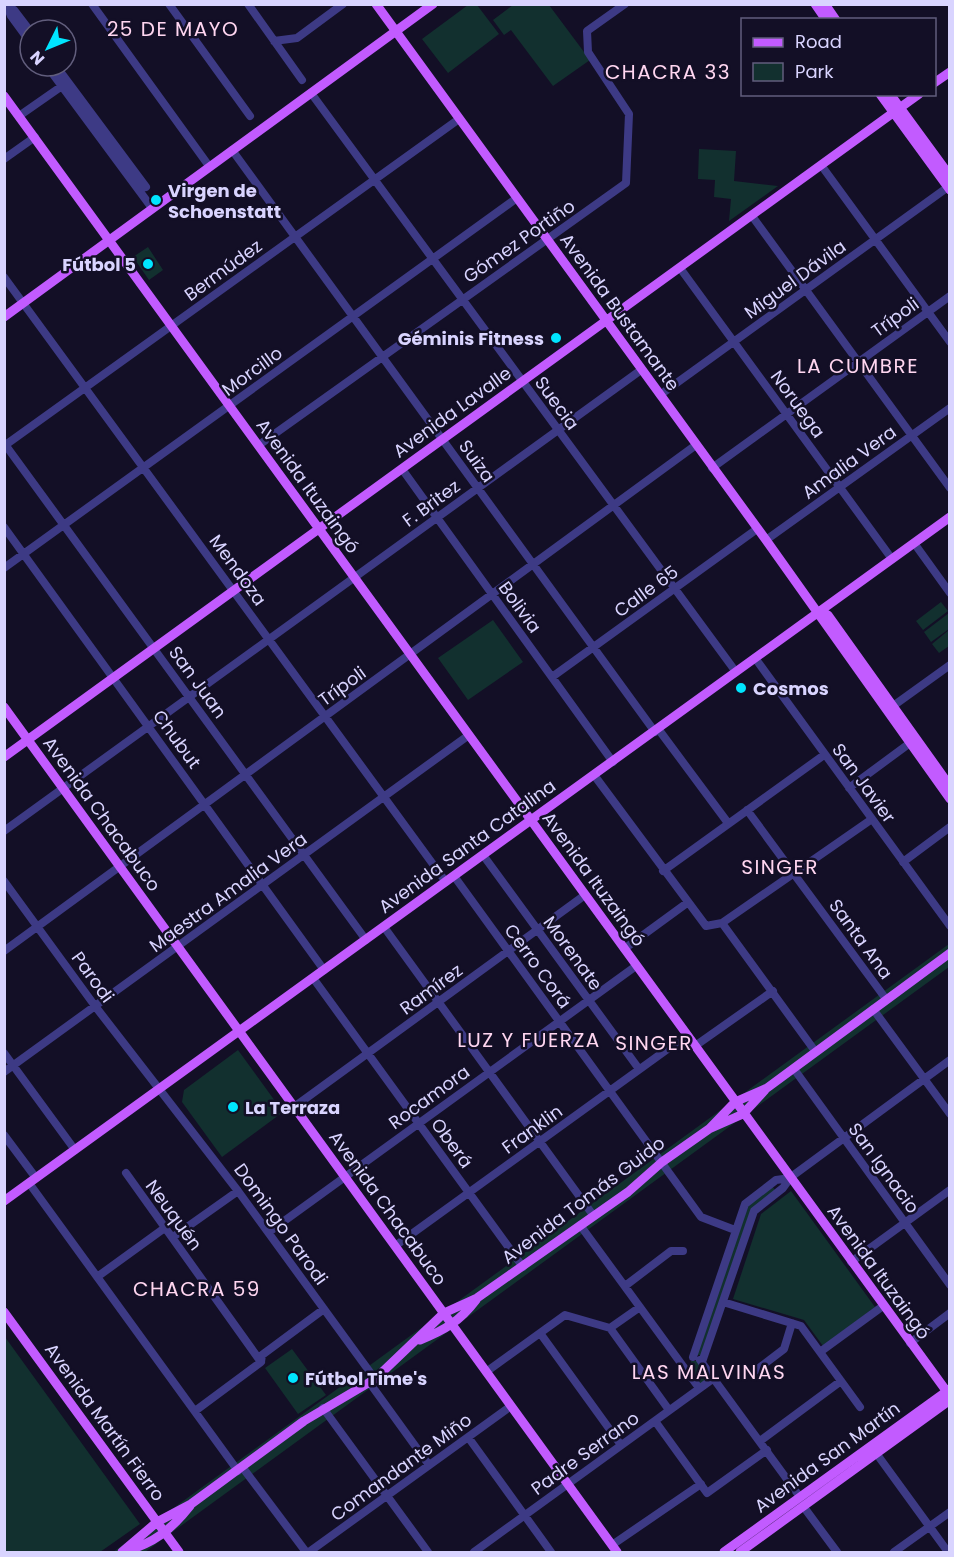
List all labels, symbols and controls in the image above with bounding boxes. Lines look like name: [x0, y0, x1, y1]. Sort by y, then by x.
district label: 25 DE MAYO: [107, 15, 239, 43]
north arrow: [18, 18, 78, 78]
legend: [741, 18, 936, 96]
text: Road: [795, 29, 842, 54]
text: N: [25, 46, 50, 70]
district label: CHACRA 33: [605, 58, 731, 86]
text: Park: [795, 59, 834, 84]
place label: Virgen de Schoenstatt: [168, 178, 281, 224]
marker: Virgen de Schoenstatt: [149, 193, 163, 207]
street label: Gómez Portiño: [458, 193, 580, 289]
street label: Avenida Bustamante: [554, 228, 686, 396]
street label: Bermúdez: [179, 233, 267, 307]
street label: Miguel Dávila: [739, 234, 851, 324]
place label: Fútbol 5: [62, 252, 136, 277]
marker: Fútbol 5: [141, 257, 155, 271]
street label: Trípoli: [866, 291, 924, 343]
place label: Géminis Fitness: [398, 326, 544, 351]
marker: Géminis Fitness: [549, 331, 563, 345]
street label: Morcillo: [217, 340, 287, 402]
district label: LA CUMBRE: [797, 352, 919, 380]
street label: Avenida Lavalle: [388, 361, 516, 463]
street label: Noruega: [765, 365, 831, 443]
street label: Suecia: [529, 371, 585, 435]
street label: Avenida Ituzaingó: [251, 414, 365, 558]
street label: Amalia Vera: [797, 419, 901, 505]
street label: Suiza: [453, 435, 501, 487]
street label: F. Britez: [397, 474, 465, 532]
street label: Mendoza: [204, 529, 272, 611]
street label: Calle 65: [609, 559, 683, 623]
street label: Bolivia: [493, 576, 547, 638]
street label: San Juan: [163, 641, 233, 723]
street label: Trípoli: [313, 660, 371, 712]
place label: Cosmos: [753, 676, 829, 701]
marker: Cosmos: [734, 681, 748, 695]
street label: Chubut: [147, 704, 207, 774]
street label: Avenida Chacabuco: [37, 732, 167, 896]
street label: San Javier: [827, 738, 902, 828]
street label: Avenida Santa Catalina: [373, 773, 561, 919]
street label: Avenida Ituzaingó: [537, 807, 651, 951]
street label: Maestra Amalia Vera: [144, 826, 312, 958]
district label: SINGER: [741, 853, 819, 881]
street label: Santa Ana: [823, 894, 899, 984]
street label: Morenate: [538, 911, 608, 995]
street label: Cerro Corá: [499, 919, 577, 1013]
street label: Parodi: [66, 946, 120, 1008]
street label: Ramírez: [394, 958, 468, 1020]
district label: LUZ Y FUERZA: [457, 1026, 601, 1054]
district label: SINGER: [615, 1029, 693, 1057]
street label: Rocamora: [383, 1059, 475, 1135]
place label: La Terraza: [245, 1095, 340, 1120]
street label: Franklin: [497, 1099, 567, 1159]
marker: La Terraza: [226, 1100, 240, 1114]
street label: Oberá: [425, 1113, 479, 1173]
street label: San Ignacio: [843, 1118, 925, 1218]
street label: Avenida Chacabuco: [323, 1126, 453, 1290]
street label: Avenida Tomás Guido: [496, 1130, 670, 1270]
street label: Domingo Parodi: [228, 1158, 334, 1290]
street label: Neuquén: [140, 1175, 208, 1255]
street label: Avenida Ituzaingó: [822, 1200, 936, 1344]
district label: CHACRA 59: [133, 1275, 261, 1303]
street label: Avenida Martín Fierro: [39, 1338, 171, 1506]
district label: LAS MALVINAS: [632, 1358, 786, 1386]
place label: Fútbol Time's: [305, 1366, 427, 1391]
marker: Fútbol Time's: [286, 1371, 300, 1385]
street label: Avenida San Martín: [749, 1396, 905, 1518]
street label: Padre Serrano: [526, 1405, 644, 1501]
street label: Comandante Miño: [325, 1407, 477, 1527]

